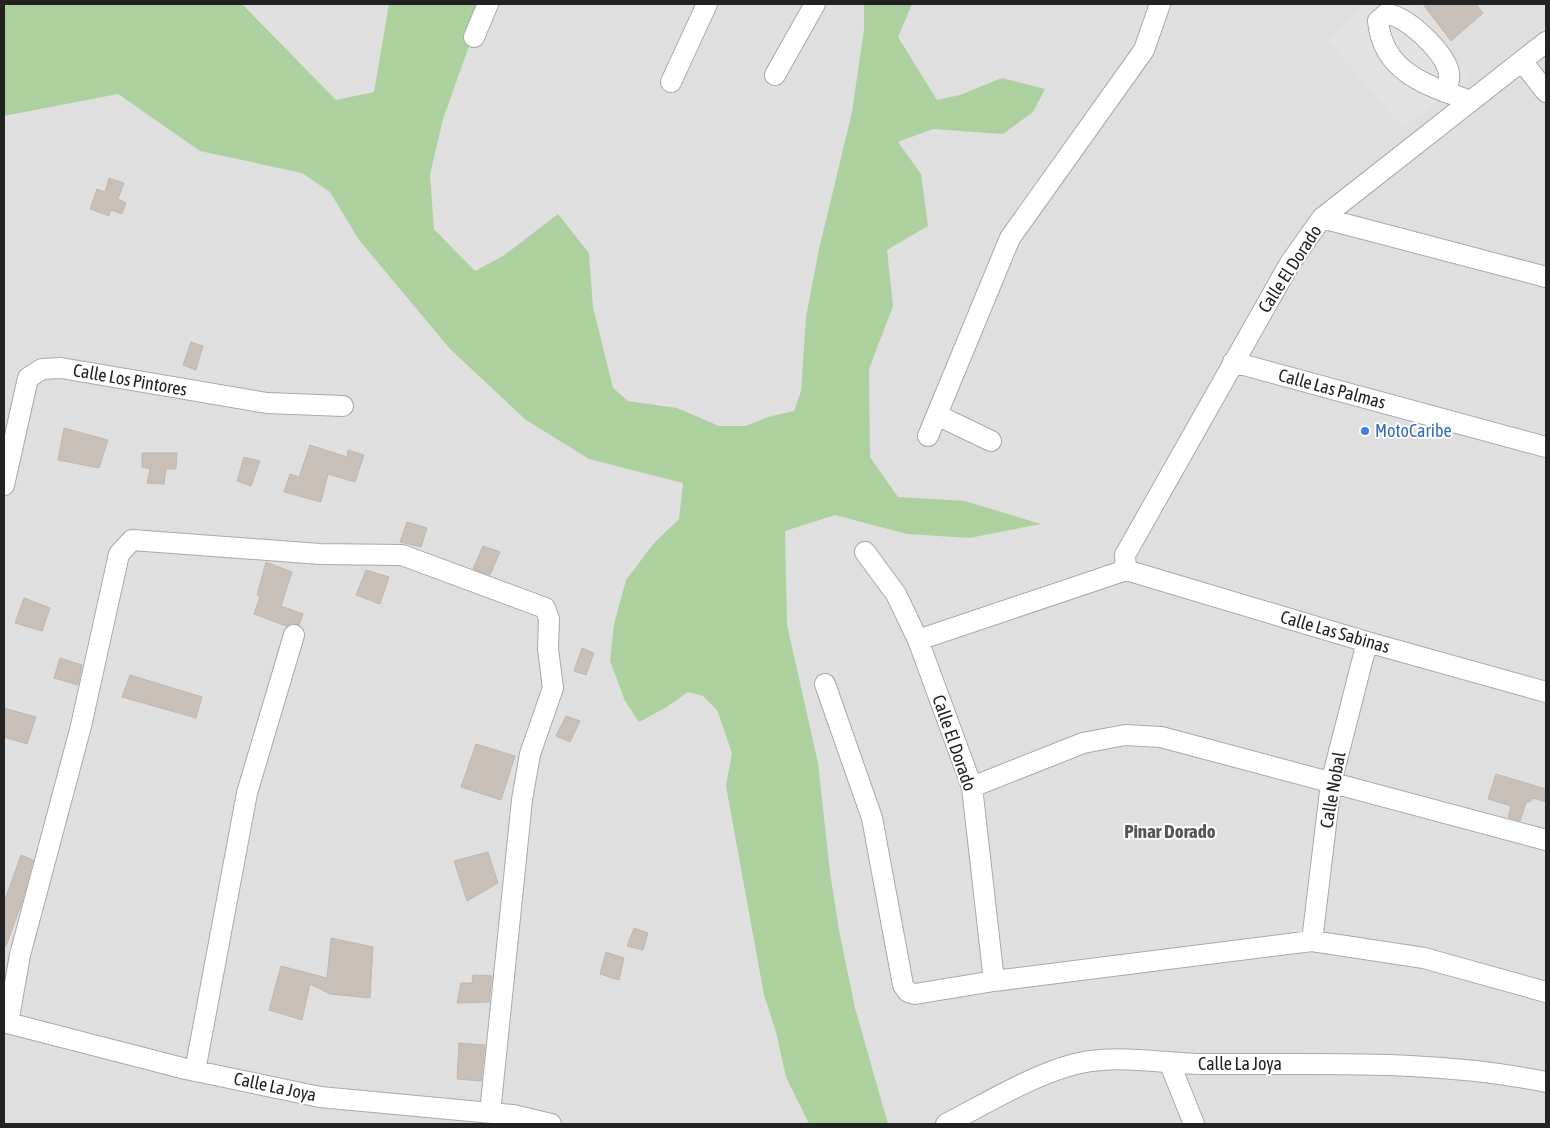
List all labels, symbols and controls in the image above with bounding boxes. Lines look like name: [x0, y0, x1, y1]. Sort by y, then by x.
street label: Calle El Dorado: [1253, 221, 1326, 316]
street label: Calle Los Pintores: [71, 359, 189, 400]
street label: Calle Las Palmas: [1276, 364, 1388, 413]
place label: MotoCaribe: [1375, 420, 1452, 441]
marker: MotoCaribe: [1359, 425, 1371, 437]
street label: Calle Las Sabinas: [1278, 606, 1392, 657]
street label: Calle El Dorado: [928, 692, 981, 794]
street label: Calle Nobal: [1315, 750, 1350, 830]
district label: Pinar Dorado: [1124, 820, 1216, 842]
street label: Calle La Joya: [1198, 1053, 1282, 1074]
street label: Calle La Joya: [232, 1068, 318, 1106]

